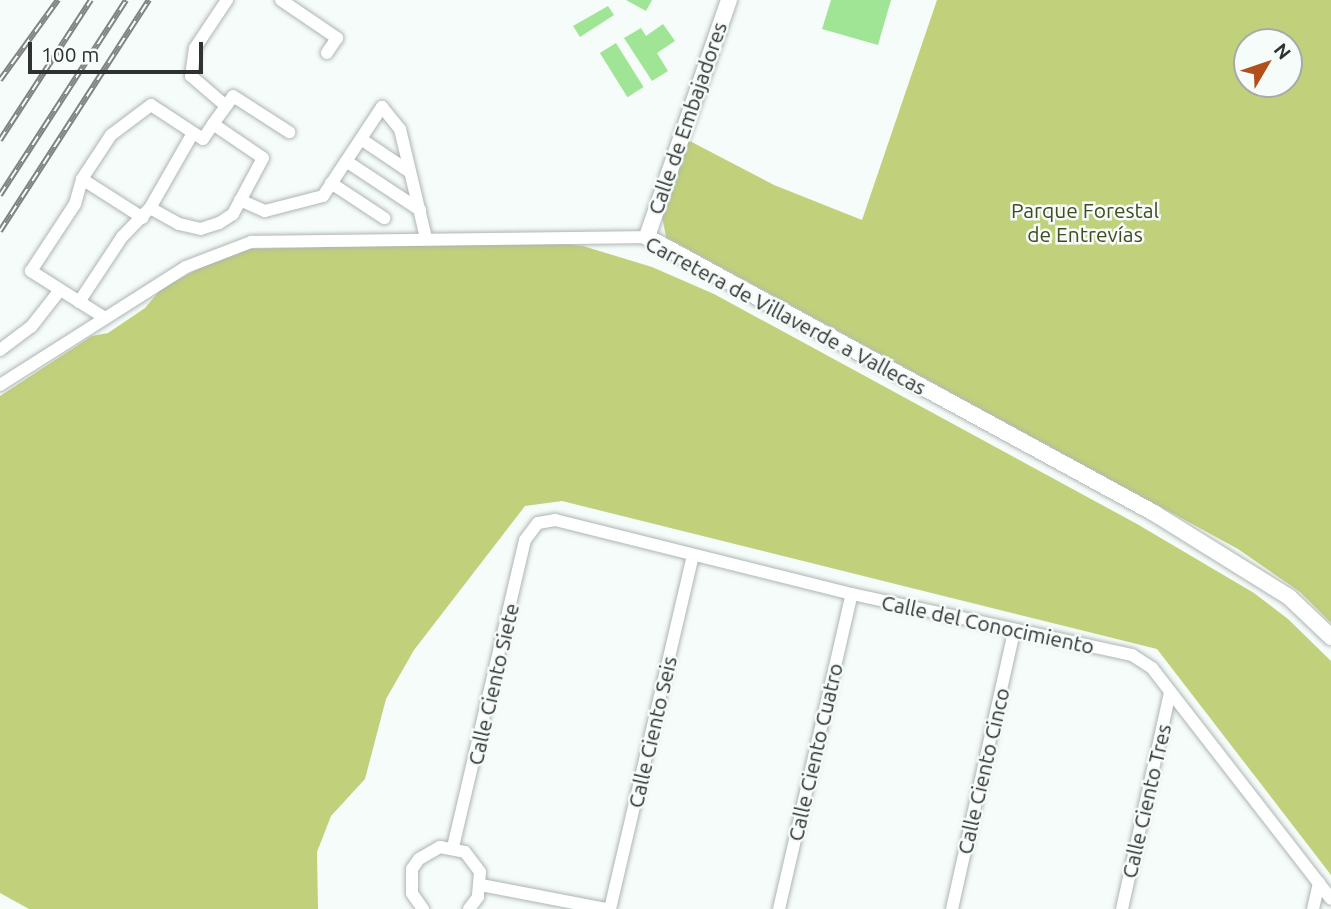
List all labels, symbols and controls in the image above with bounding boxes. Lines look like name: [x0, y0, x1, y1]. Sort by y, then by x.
street label: Calle de Embajadores: [642, 18, 732, 218]
scale bar: [32, 28, 206, 72]
north arrow: [1233, 28, 1303, 98]
text: N: [1270, 39, 1296, 63]
text: 100 m: [41, 42, 99, 66]
park label: Parque Forestal de Entrevías: [1011, 197, 1159, 247]
street label: Carretera de Villaverde a Vallecas: [641, 230, 931, 400]
street label: Calle del Conocimiento: [879, 589, 1097, 659]
street label: Calle Ciento Siete: [462, 601, 524, 767]
street label: Calle Ciento Seis: [622, 654, 682, 810]
street label: Calle Ciento Cuatro: [782, 661, 848, 843]
street label: Calle Ciento Cinco: [952, 685, 1014, 857]
street label: Calle Ciento Tres: [1116, 721, 1176, 881]

